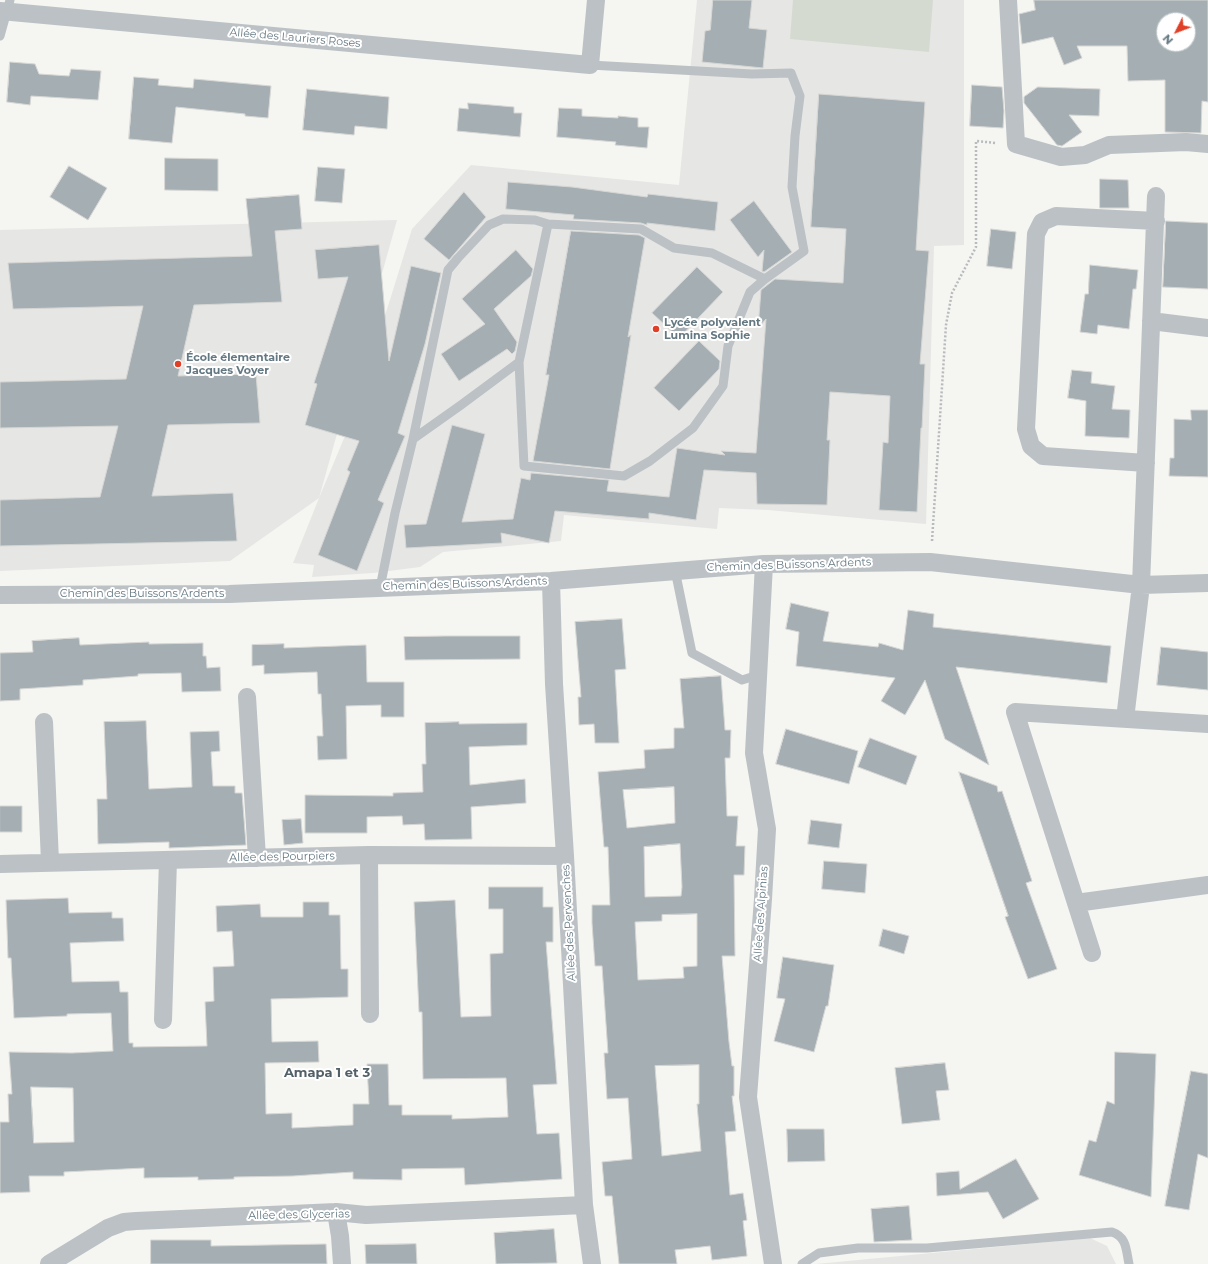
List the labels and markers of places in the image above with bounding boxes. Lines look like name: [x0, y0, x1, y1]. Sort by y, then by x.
place label: Lycée polyvalent Lumina Sophie: [664, 316, 761, 342]
marker: Lycée polyvalent Lumina Sophie: [651, 324, 661, 334]
place label: École élementaire Jacques Voyer: [186, 351, 290, 377]
marker: École élementaire Jacques Voyer: [173, 359, 183, 369]

